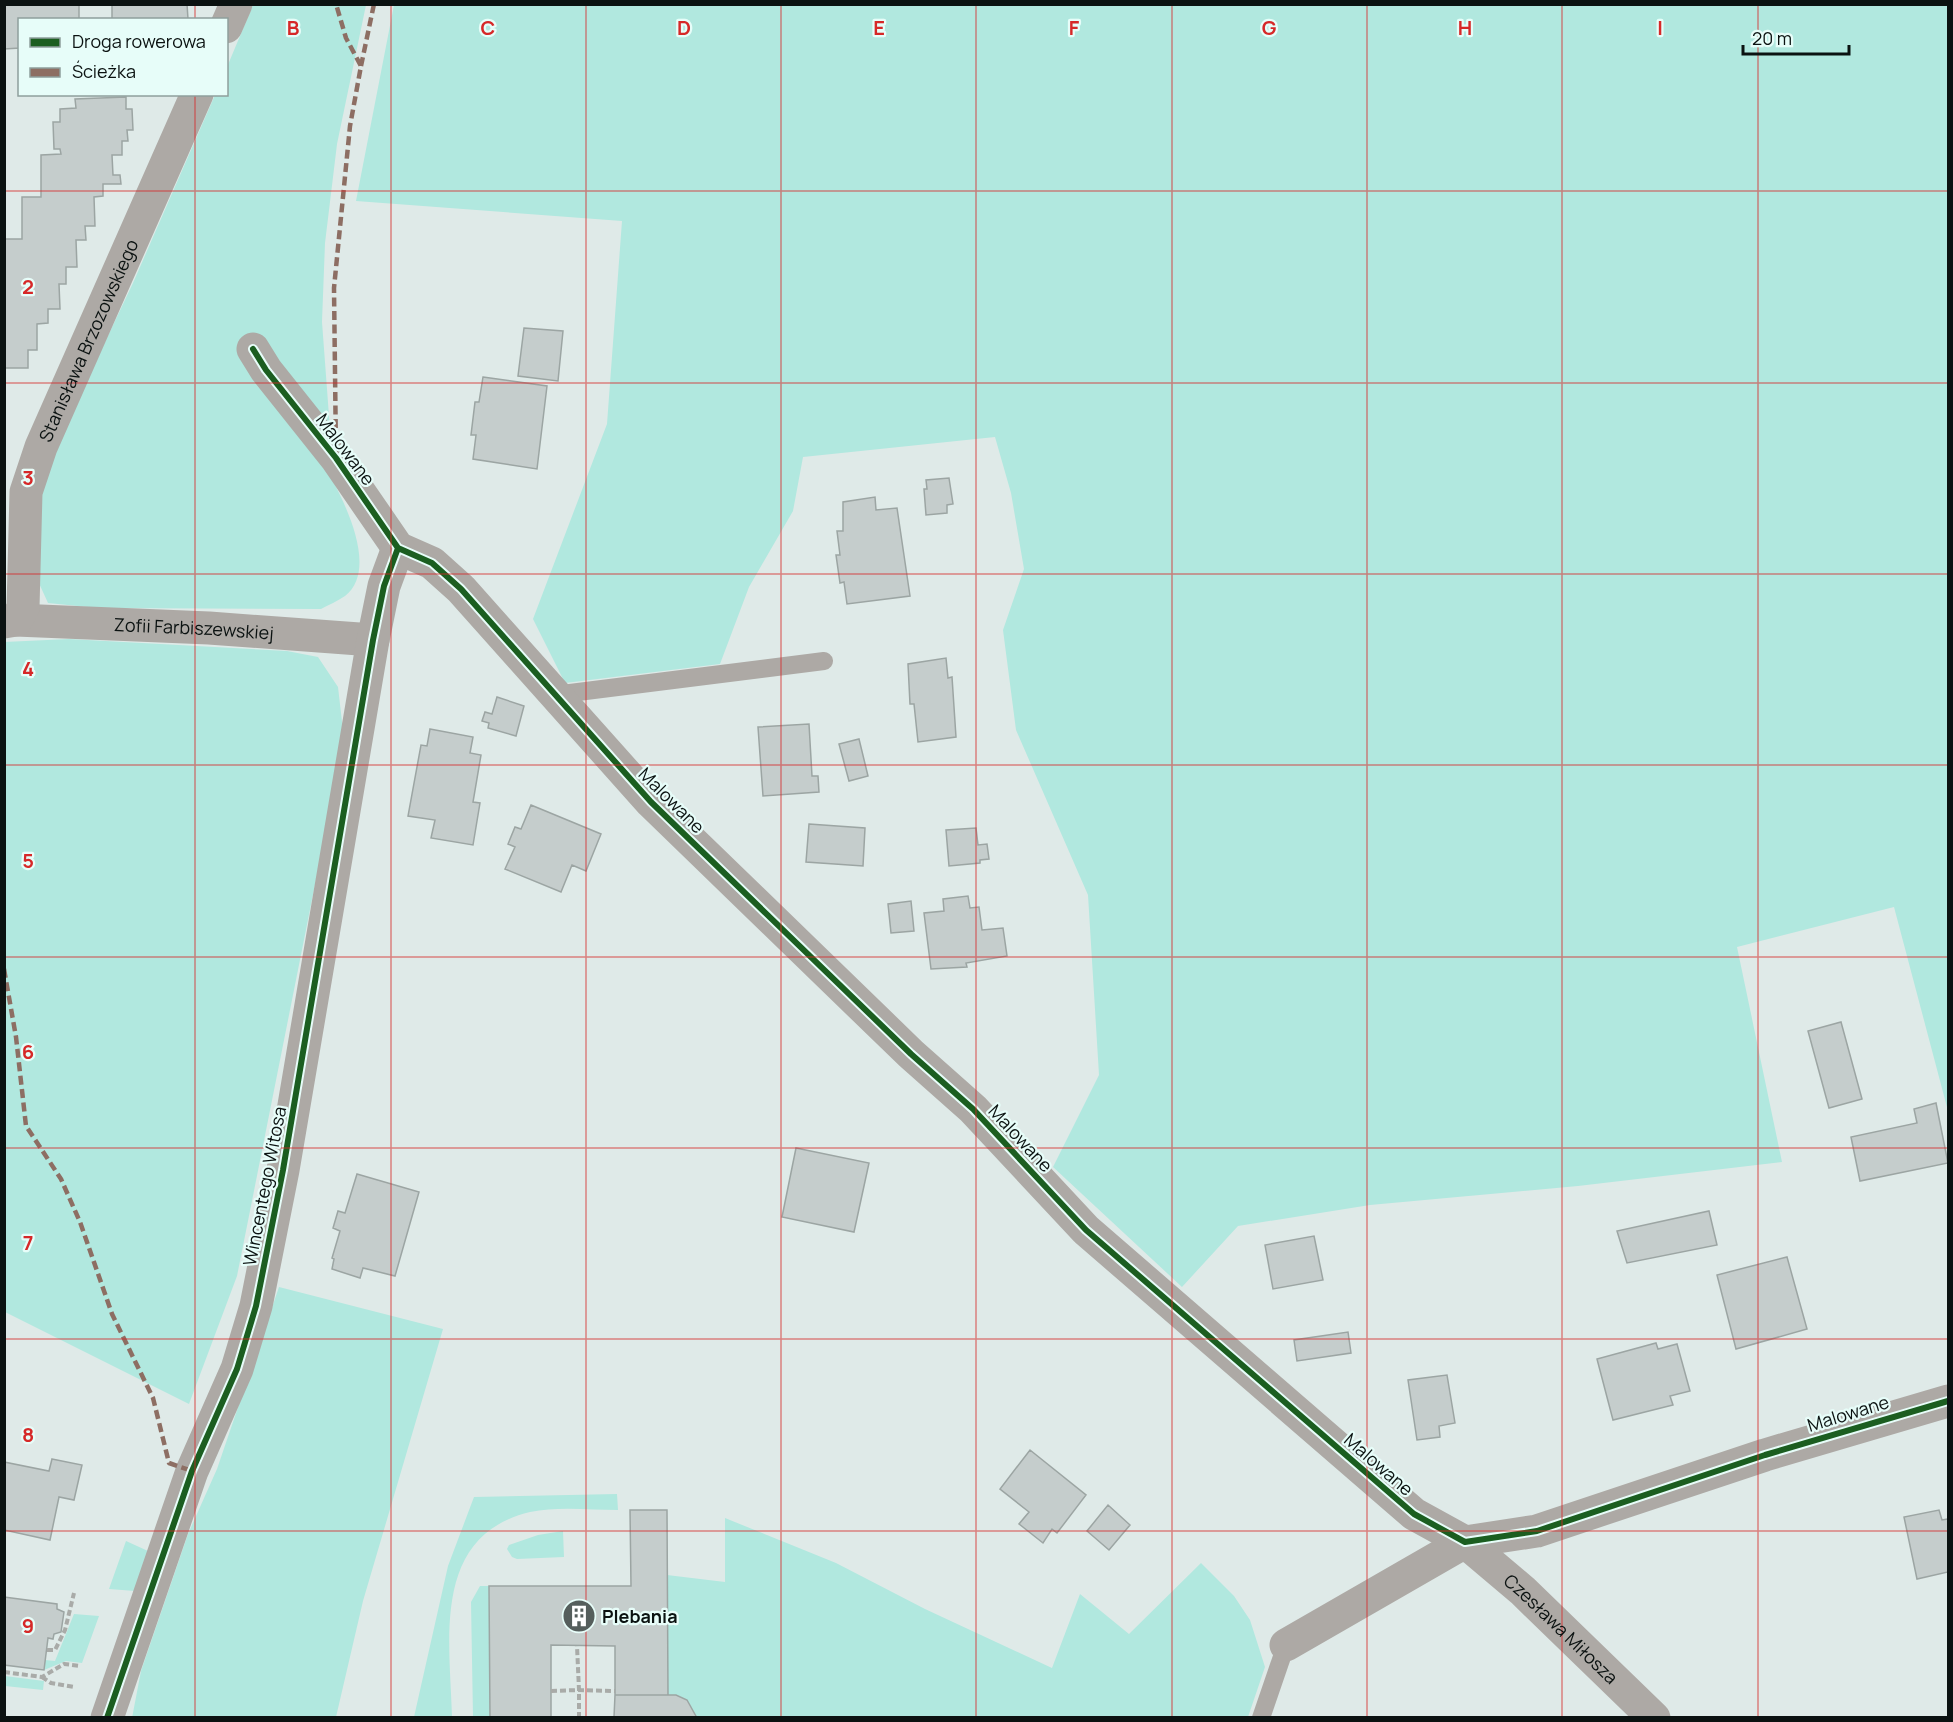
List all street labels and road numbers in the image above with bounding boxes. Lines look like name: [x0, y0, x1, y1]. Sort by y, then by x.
street label: Stanisława Brzozowskiego: [33, 235, 143, 446]
street label: Malowane: [311, 408, 381, 490]
street label: Zofii Farbiszewskiej: [113, 612, 275, 645]
street label: Malowane: [634, 762, 710, 838]
street label: Malowane: [984, 1099, 1058, 1177]
street label: Wincentego Witosa: [237, 1104, 291, 1268]
street label: Malowane: [1804, 1389, 1892, 1437]
street label: Malowane: [1339, 1427, 1419, 1501]
street label: Czesława Miłosza: [1499, 1568, 1623, 1689]

